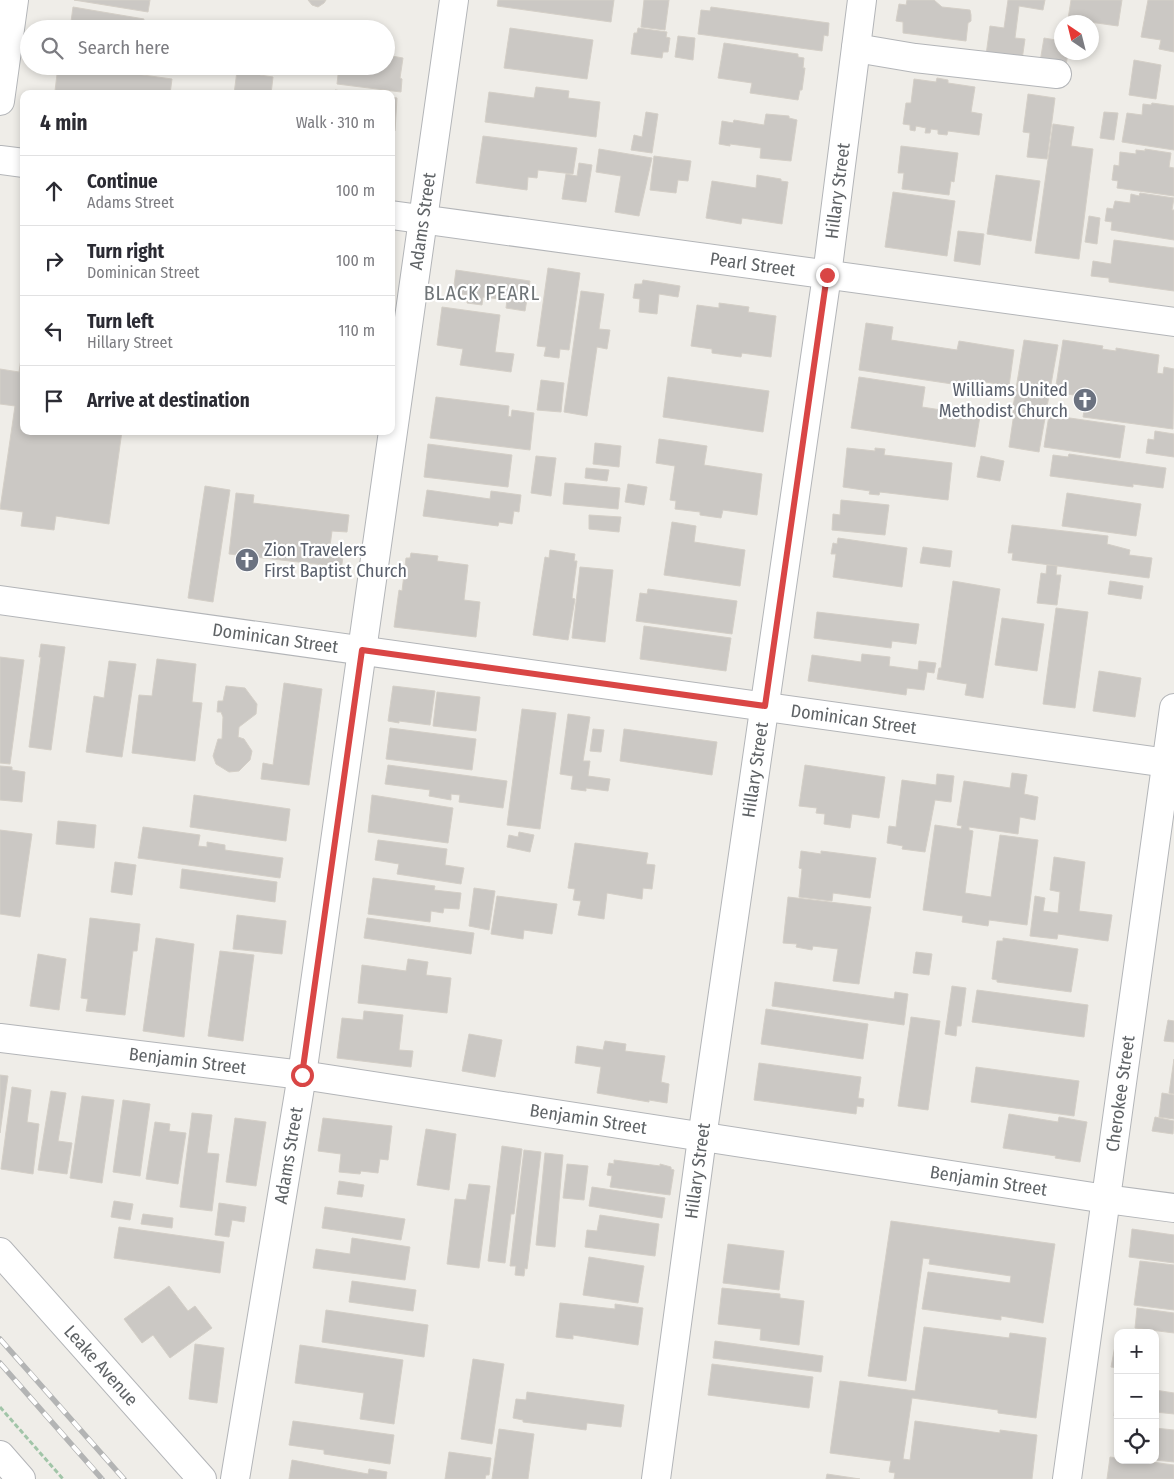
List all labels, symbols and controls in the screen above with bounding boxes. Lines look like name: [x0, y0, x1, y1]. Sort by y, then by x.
north arrow: [1054, 15, 1099, 60]
search box: [20, 20, 395, 75]
icon: search: [38, 34, 66, 62]
text: Search here: [78, 36, 170, 59]
text: 4 min: [40, 110, 88, 136]
text: Walk · 310 m: [296, 113, 375, 132]
street label: Hillary Street: [821, 141, 855, 240]
text: Continue: [87, 170, 158, 193]
street label: Adams Street: [405, 171, 441, 271]
icon: ahead: [40, 177, 68, 205]
text: 100 m: [336, 181, 375, 200]
text: Adams Street: [87, 193, 174, 212]
text: Turn right: [87, 240, 164, 263]
icon: right: [40, 247, 68, 275]
street label: Pearl Street: [709, 248, 797, 281]
text: 100 m: [336, 251, 375, 270]
text: Dominican Street: [87, 263, 200, 282]
route end: [816, 264, 839, 287]
district label: BLACK PEARL: [424, 281, 540, 305]
text: Turn left: [87, 310, 154, 333]
icon: left: [40, 317, 68, 345]
text: 110 m: [338, 321, 375, 340]
text: Hillary Street: [87, 333, 173, 352]
place label: Williams United Methodist Church: [939, 379, 1068, 422]
icon: arrive: [40, 387, 68, 415]
church icon: Williams United Methodist Church: [1072, 387, 1098, 413]
text: Arrive at destination: [87, 389, 250, 412]
place label: Zion Travelers First Baptist Church: [264, 539, 407, 582]
church icon: Zion Travelers First Baptist Church: [234, 547, 260, 573]
street label: Dominican Street: [211, 619, 340, 658]
street label: Dominican Street: [789, 700, 918, 739]
street label: Hillary Street: [738, 720, 773, 819]
street label: Cherokee Street: [1102, 1034, 1139, 1153]
street label: Benjamin Street: [128, 1043, 248, 1079]
route start: [291, 1064, 314, 1087]
street label: Benjamin Street: [528, 1099, 648, 1139]
street label: Adams Street: [270, 1105, 308, 1206]
street label: Hillary Street: [680, 1121, 715, 1220]
street label: Benjamin Street: [929, 1161, 1049, 1201]
street label: Leake Avenue: [59, 1321, 143, 1411]
map controls: [1114, 1329, 1159, 1464]
button: +: [1114, 1329, 1159, 1374]
button: −: [1114, 1374, 1159, 1419]
button: locate: [1114, 1419, 1159, 1464]

